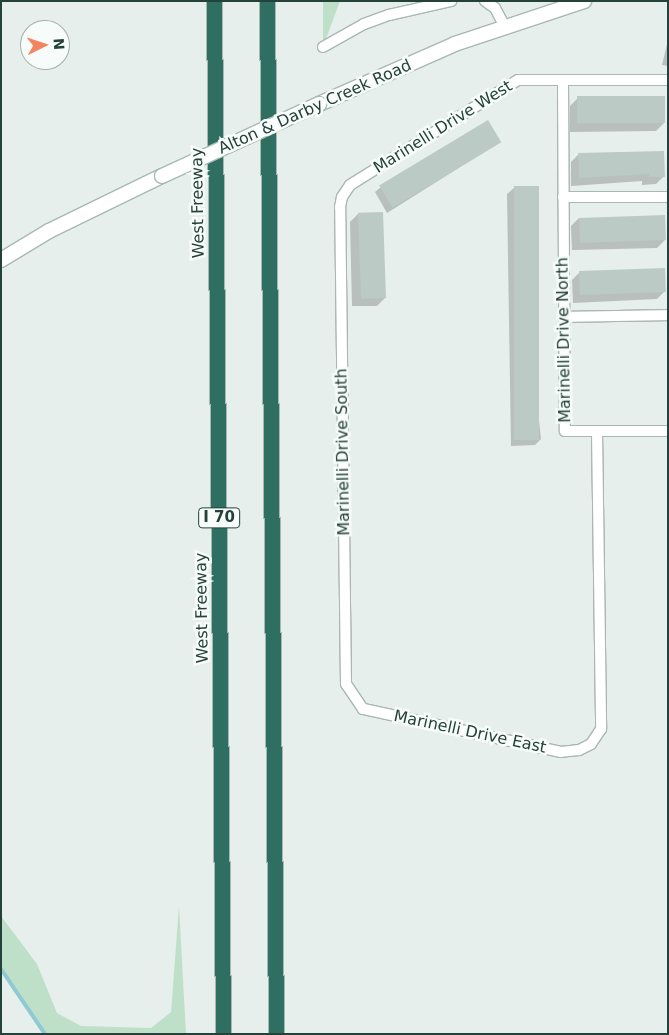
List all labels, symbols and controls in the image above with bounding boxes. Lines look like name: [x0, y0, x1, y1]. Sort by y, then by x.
north arrow: [20, 20, 70, 70]
text: N: [51, 38, 67, 50]
street label: Alton & Darby Creek Road: [216, 56, 414, 158]
street label: Marinelli Drive West: [370, 76, 516, 178]
street label: West Freeway: [187, 147, 209, 259]
street label: Marinelli Drive North: [553, 257, 575, 423]
street label: Marinelli Drive South: [332, 368, 354, 536]
road number: I 70: [198, 506, 240, 530]
street label: West Freeway: [191, 552, 213, 664]
street label: Marinelli Drive East: [392, 706, 548, 758]

